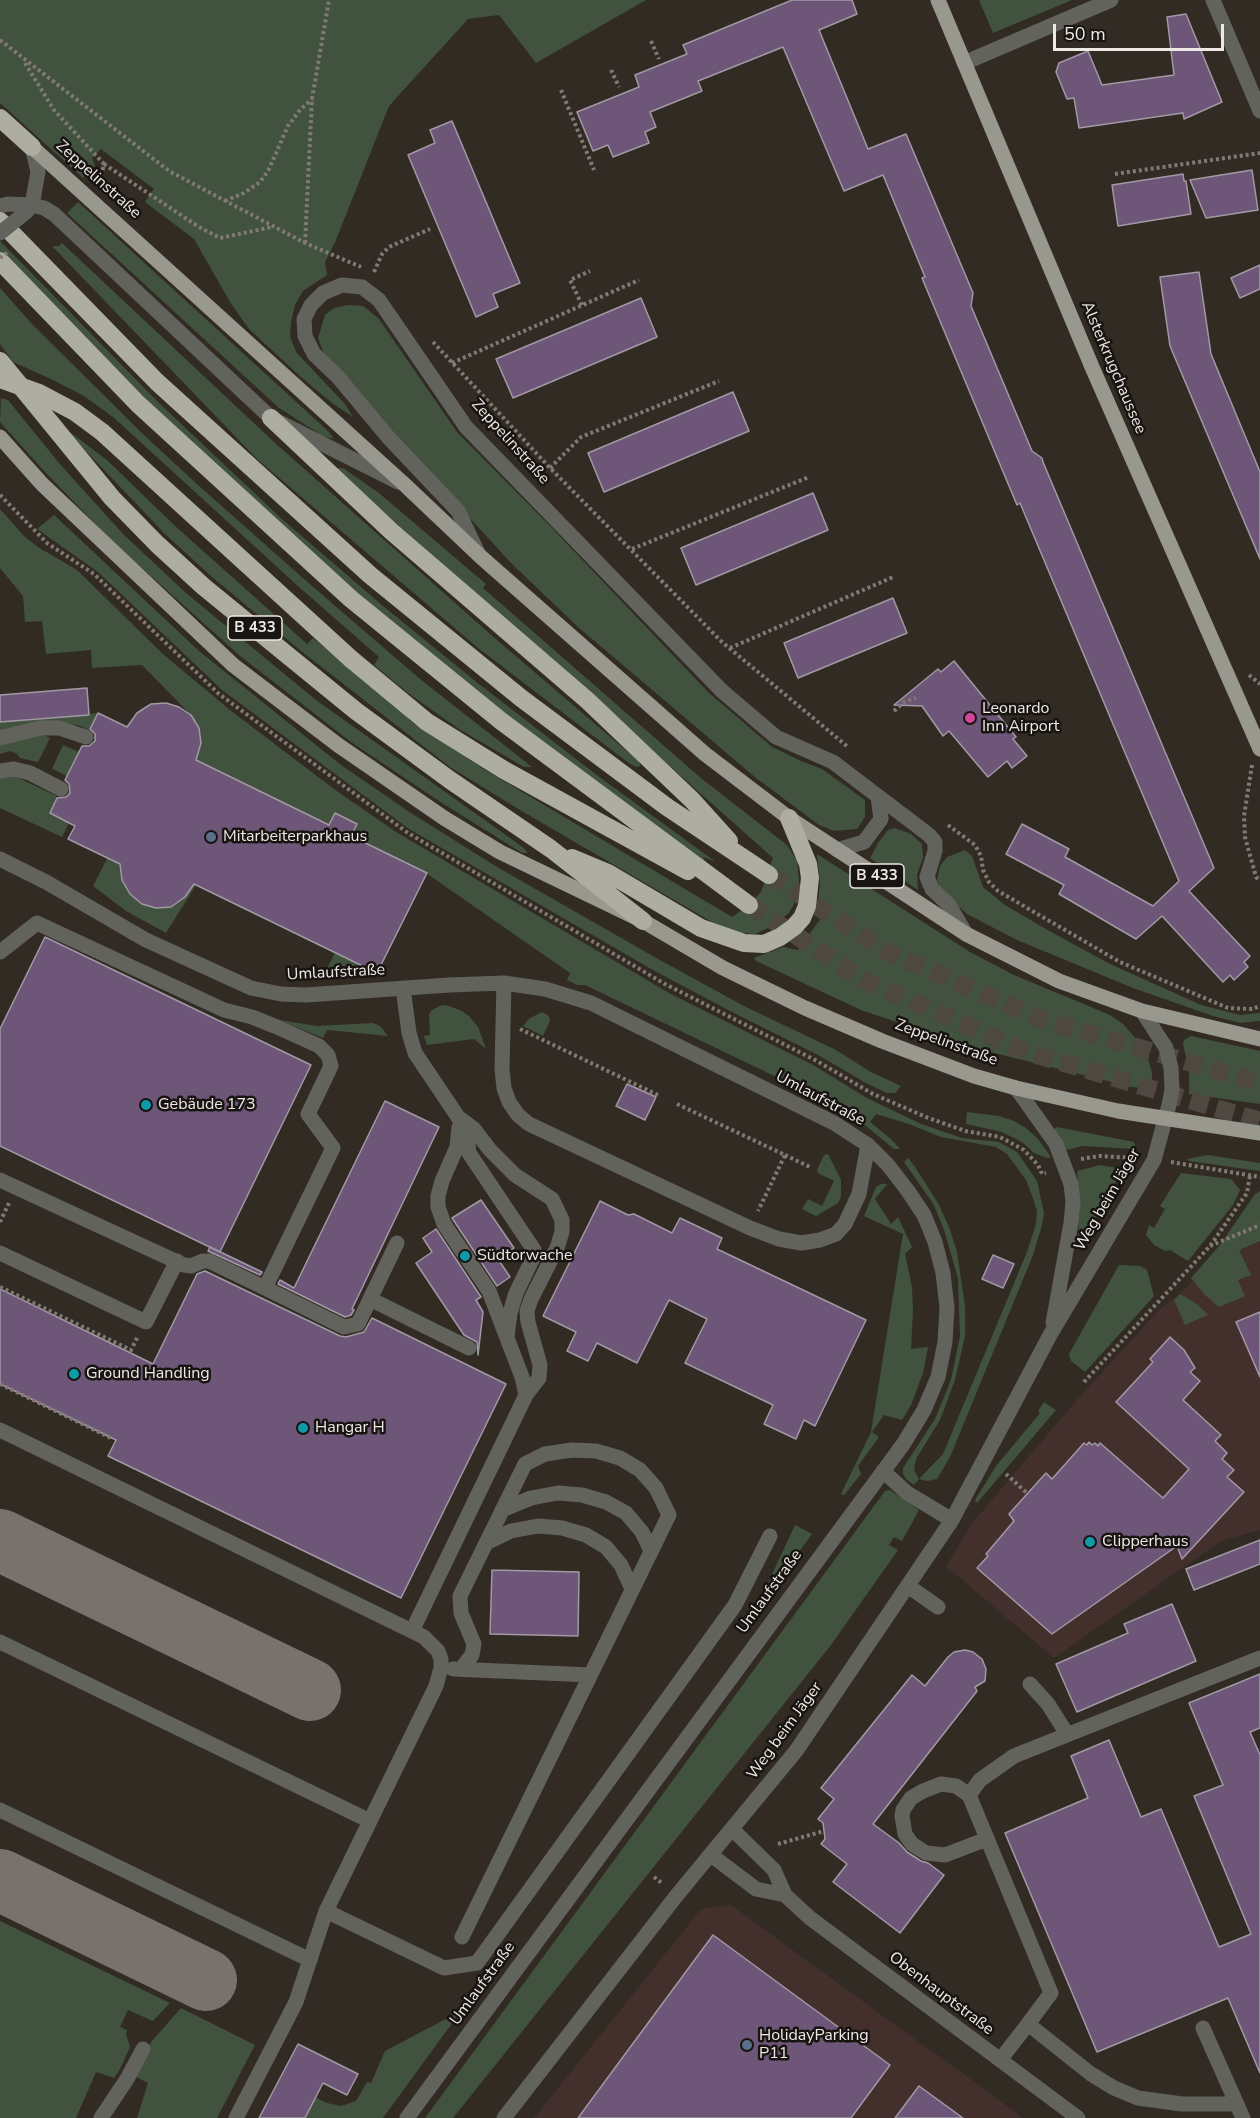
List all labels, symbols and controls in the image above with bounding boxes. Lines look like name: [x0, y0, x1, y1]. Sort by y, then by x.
scale bar: [1056, 12, 1227, 50]
text: 50 m: [1064, 22, 1106, 46]
street label: Zeppelinstraße: [51, 137, 145, 223]
street label: Alsterkrugchaussee: [1076, 299, 1150, 437]
street label: Zeppelinstraße: [467, 395, 553, 489]
road number: B 433: [228, 616, 282, 640]
place label: Leonardo Inn Airport: [982, 699, 1059, 737]
marker: Leonardo Inn Airport: [963, 711, 977, 725]
place label: Mitarbeiterparkhaus: [223, 827, 367, 847]
marker: Mitarbeiterparkhaus: [204, 830, 218, 844]
road number: B 433: [850, 864, 904, 888]
street label: Umlaufstraße: [286, 961, 386, 985]
street label: Zeppelinstraße: [892, 1015, 1000, 1071]
street label: Umlaufstraße: [772, 1067, 868, 1131]
place label: Gebäude 173: [158, 1095, 256, 1115]
marker: Gebäude 173: [139, 1098, 153, 1112]
street label: Weg beim Jäger: [1071, 1145, 1145, 1255]
place label: Südtorwache: [477, 1246, 573, 1266]
marker: Südtorwache: [458, 1249, 472, 1263]
place label: Ground Handling: [86, 1364, 210, 1384]
marker: Ground Handling: [67, 1367, 81, 1381]
place label: Hangar H: [315, 1418, 385, 1438]
marker: Hangar H: [296, 1421, 310, 1435]
place label: Clipperhaus: [1102, 1532, 1188, 1552]
marker: Clipperhaus: [1083, 1535, 1097, 1549]
street label: Umlaufstraße: [733, 1547, 807, 1637]
street label: Weg beim Jäger: [743, 1679, 827, 1783]
street label: Umlaufstraße: [446, 1939, 520, 2029]
street label: Obenhauptstraße: [885, 1948, 997, 2040]
place label: HolidayParking P11: [759, 2026, 869, 2064]
marker: HolidayParking P11: [740, 2038, 754, 2052]

